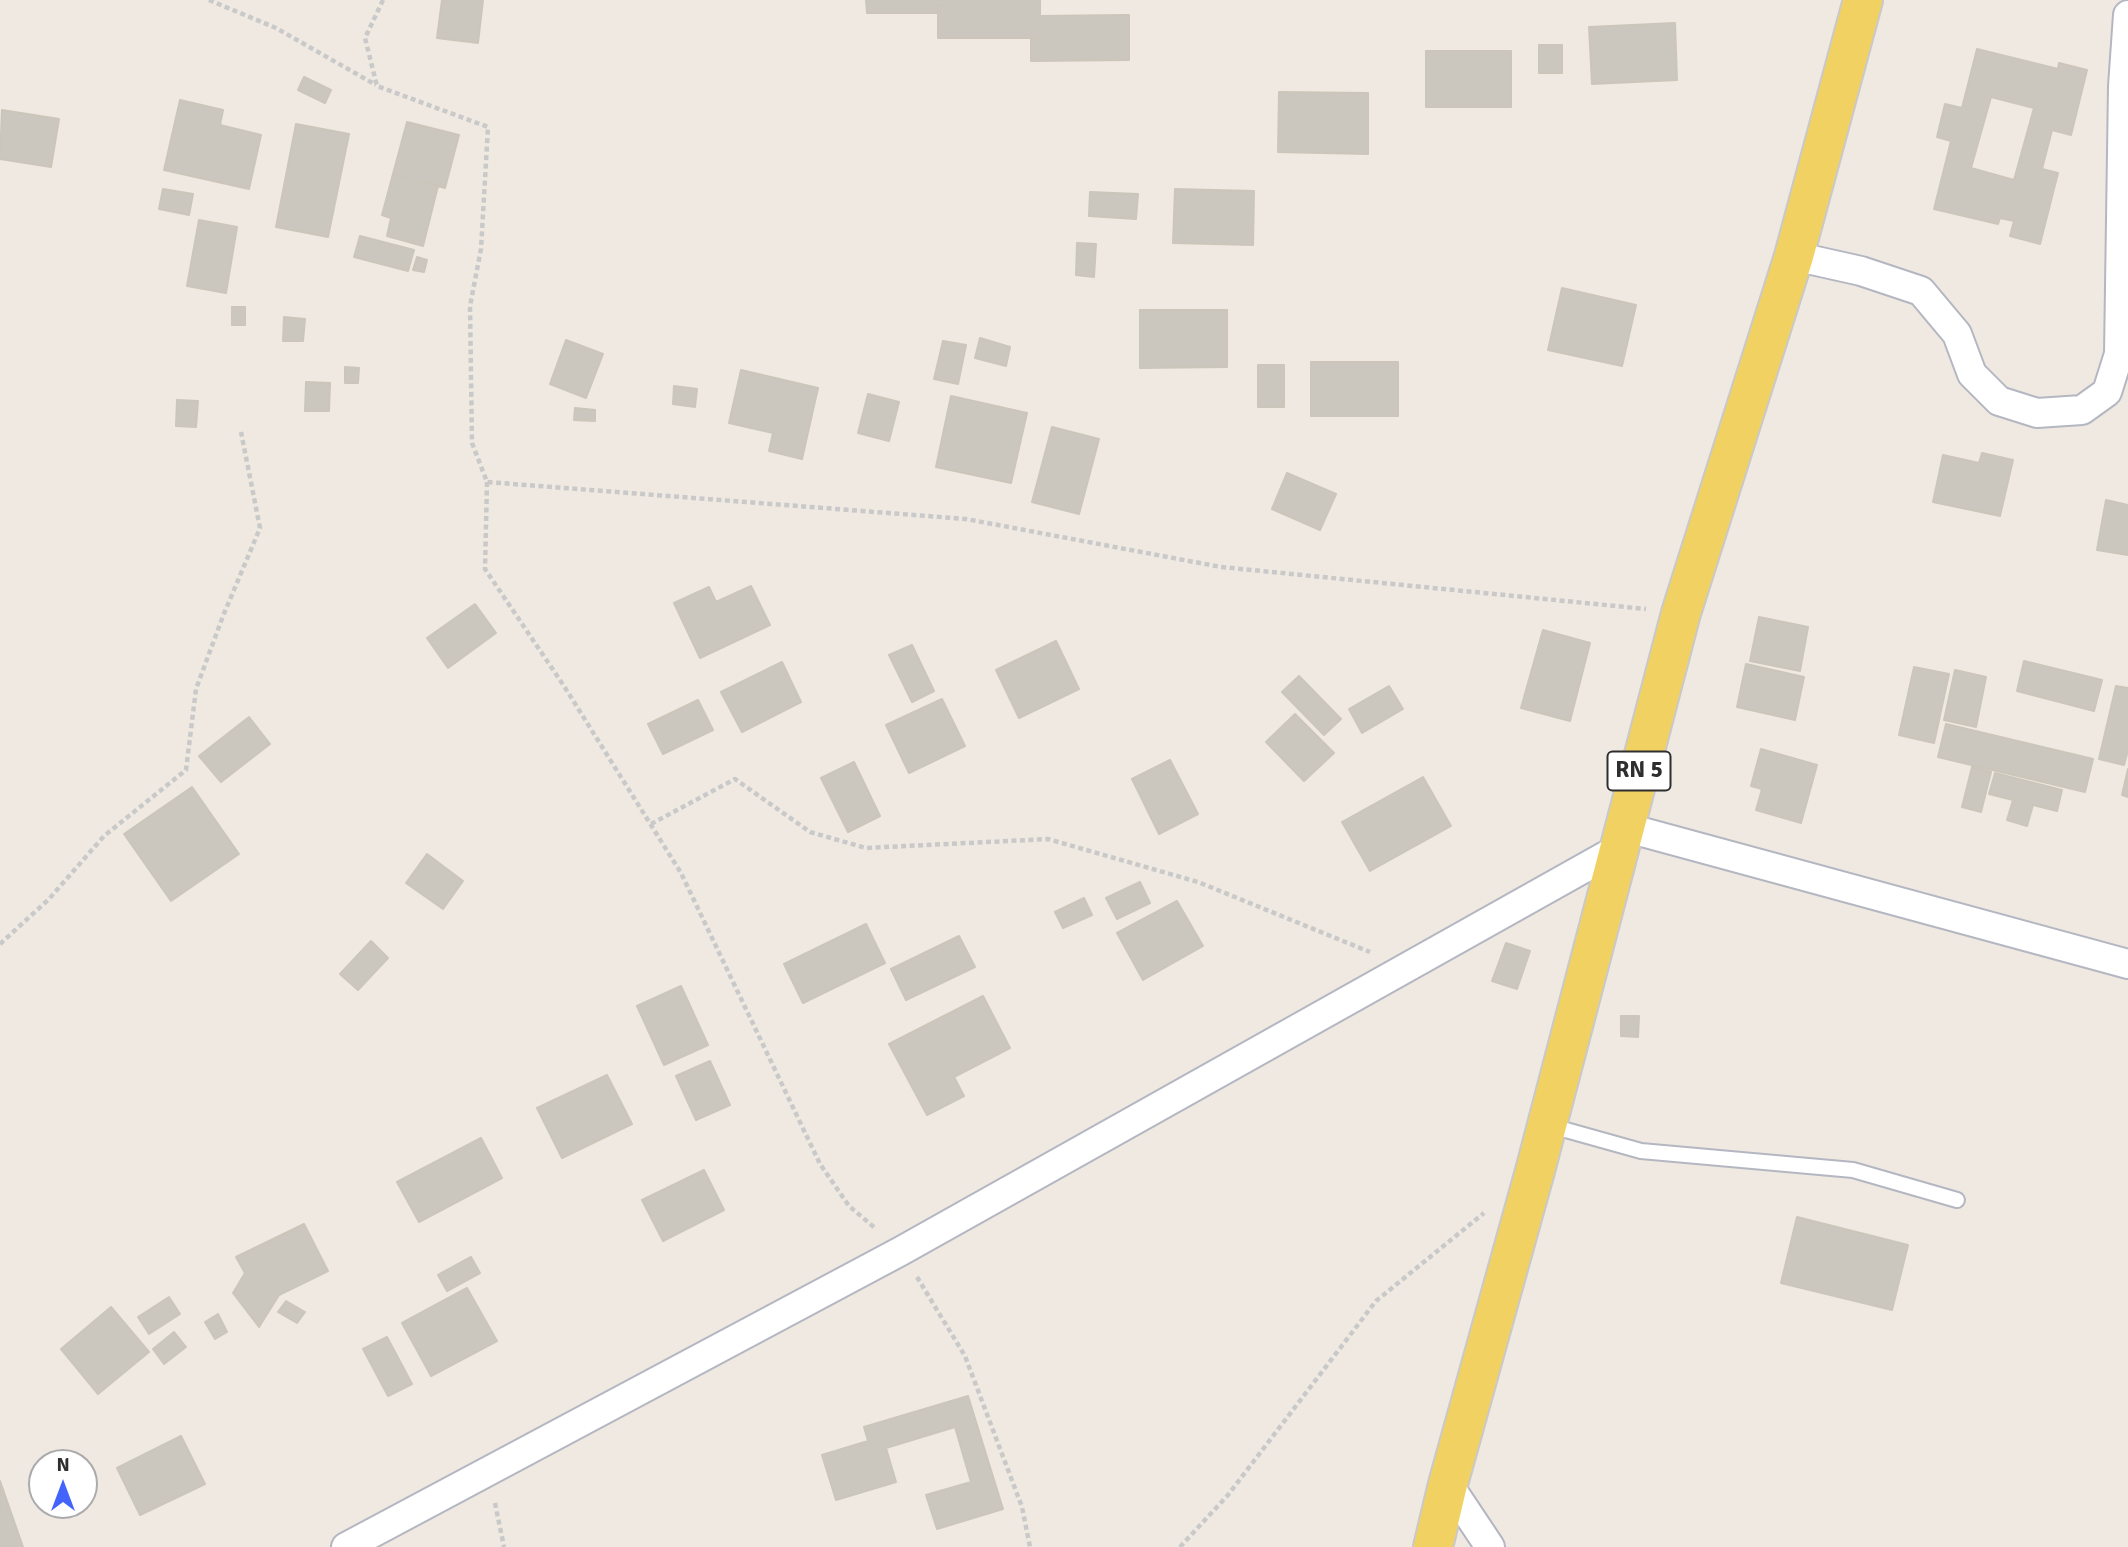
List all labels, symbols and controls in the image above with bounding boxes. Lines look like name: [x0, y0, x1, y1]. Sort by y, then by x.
road number: RN 5: [1608, 751, 1670, 790]
north arrow: [28, 1449, 98, 1519]
text: N: [56, 1453, 70, 1477]

